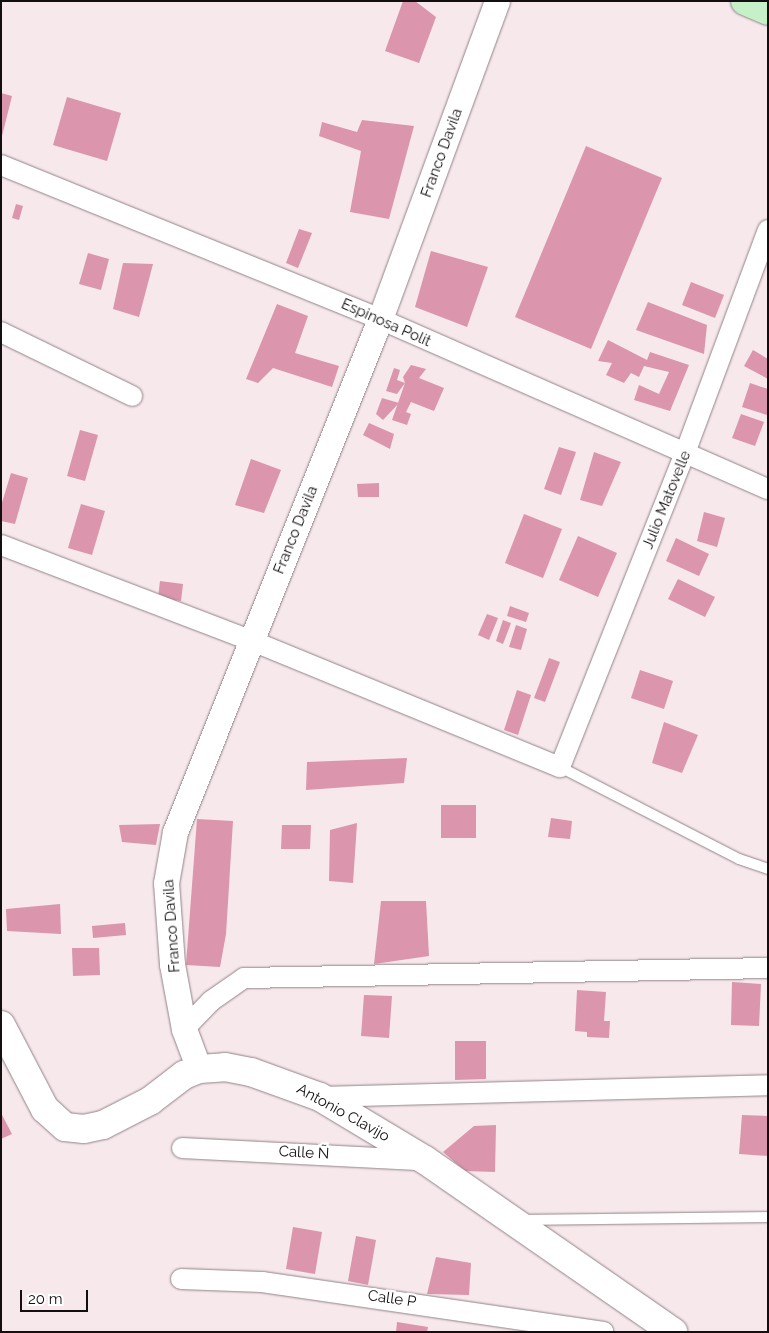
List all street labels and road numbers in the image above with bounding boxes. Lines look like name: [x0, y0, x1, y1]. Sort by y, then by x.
street label: Franco Davila: [418, 106, 466, 200]
street label: Espinosa Polit: [338, 295, 434, 351]
street label: Julio Matovelle: [639, 448, 695, 552]
street label: Franco Davila: [270, 483, 322, 577]
street label: Franco Davila: [160, 879, 184, 973]
street label: Antonio Clavijo: [293, 1080, 393, 1146]
street label: Calle Ñ: [278, 1143, 330, 1163]
street label: Calle P: [367, 1287, 417, 1311]

